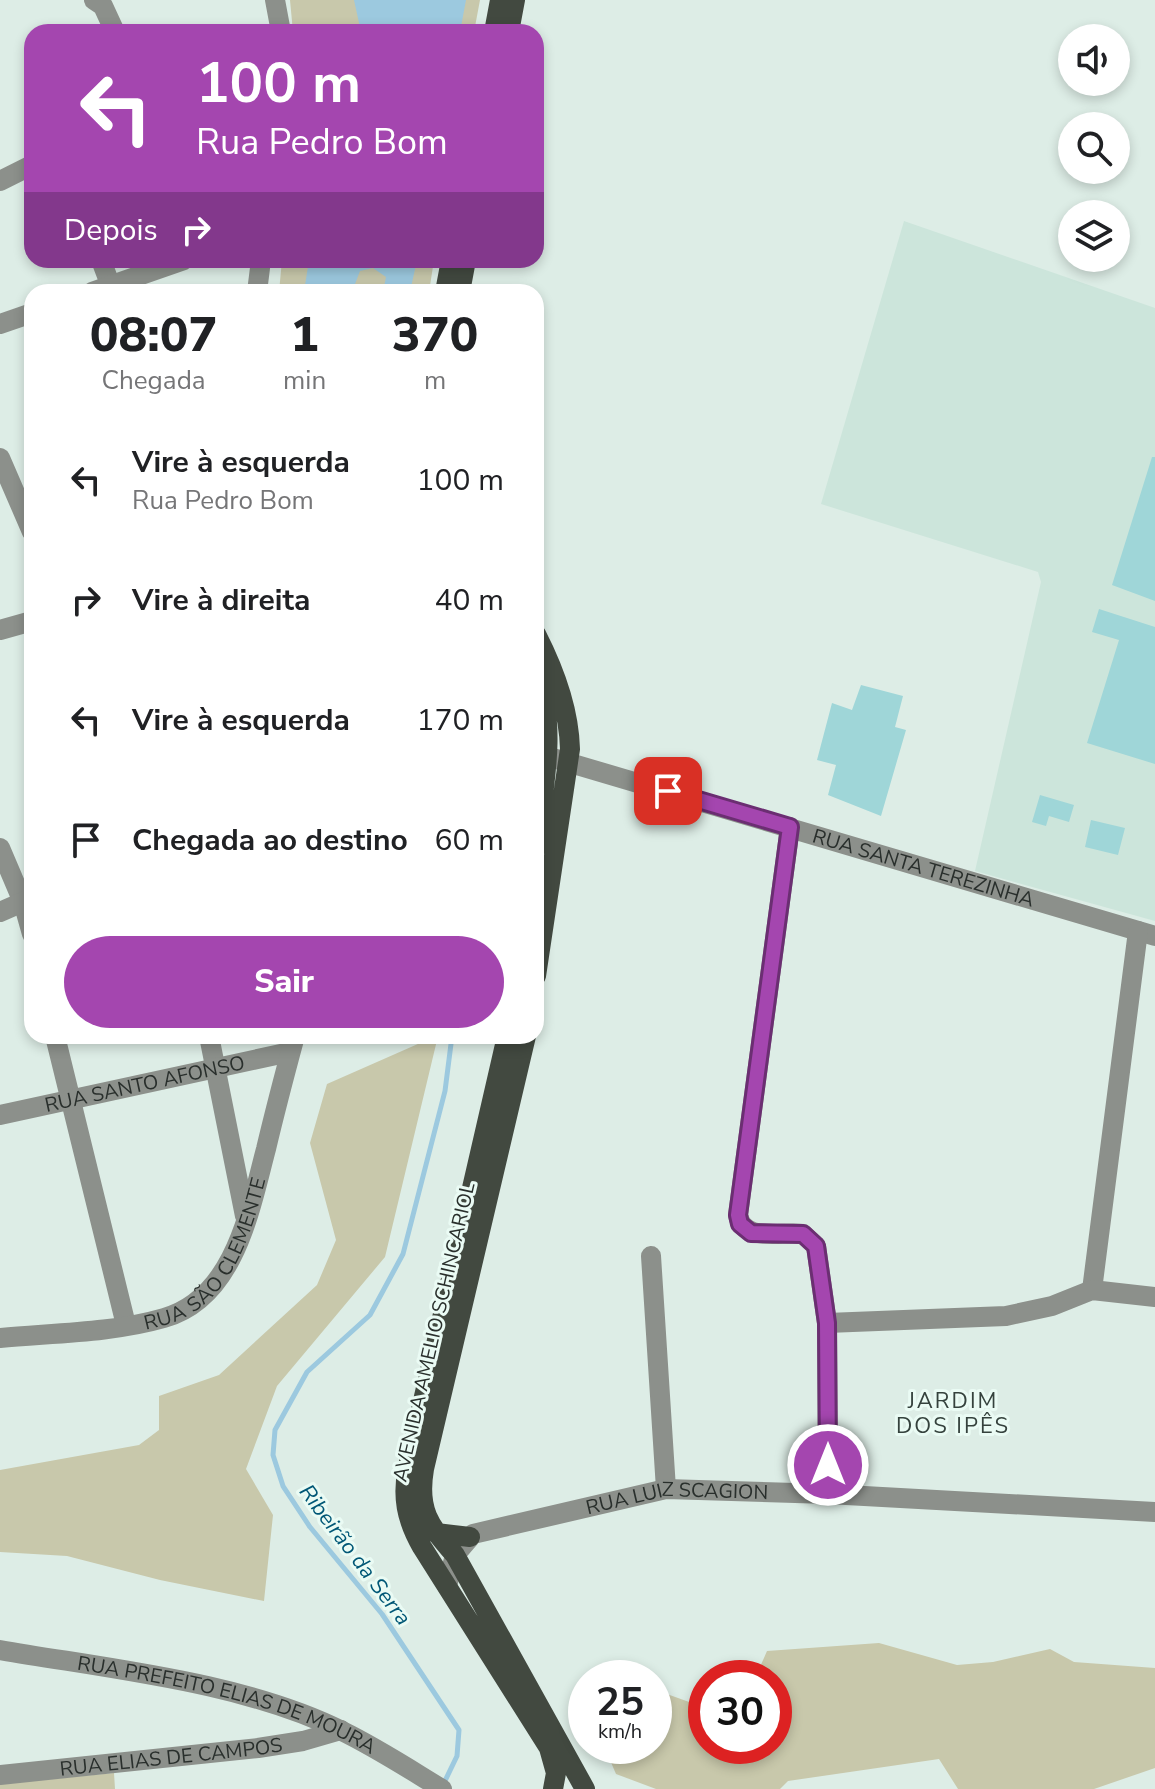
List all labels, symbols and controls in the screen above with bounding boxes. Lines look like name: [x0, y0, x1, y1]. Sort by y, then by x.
map controls: [1058, 24, 1130, 272]
button: sound: [1058, 24, 1130, 96]
text: 100 m: [196, 45, 361, 122]
icon: left: [64, 56, 168, 160]
button: search: [1058, 112, 1130, 184]
text: Rua Pedro Bom: [196, 118, 448, 167]
button: layers: [1058, 200, 1130, 272]
icon: right: [174, 208, 218, 252]
text: Depois: [64, 210, 158, 251]
text: 08:07: [90, 302, 217, 368]
text: 1: [290, 302, 319, 368]
text: 370: [392, 302, 478, 368]
text: Chegada: [102, 363, 206, 398]
text: min: [283, 363, 326, 398]
text: m: [424, 363, 446, 398]
text: Vire à esquerda: [132, 442, 350, 483]
icon: left: [64, 458, 108, 502]
text: 100 m: [417, 460, 504, 501]
text: Rua Pedro Bom: [132, 483, 314, 518]
icon: right: [64, 578, 108, 622]
text: Vire à direita: [132, 580, 310, 621]
text: 40 m: [435, 580, 504, 621]
icon: left: [64, 698, 108, 742]
text: Vire à esquerda: [132, 700, 350, 741]
text: 170 m: [417, 700, 504, 741]
pin: [634, 757, 702, 825]
icon: arrive: [646, 769, 690, 813]
icon: arrive: [64, 818, 108, 862]
text: Chegada ao destino: [132, 820, 408, 861]
text: 60 m: [435, 820, 504, 861]
street label: RUA SANTA TEREZINHA: [809, 822, 1038, 913]
button: Sair: [64, 936, 504, 1028]
street label: RUA SANTO AFONSO: [42, 1049, 247, 1118]
street label: RUA SÃO CLEMENTE: [141, 1174, 272, 1336]
street label: AVENIDA AMELIO SCHINCARIOL: [386, 1180, 482, 1484]
district label: JARDIM DOS IPÊS: [896, 1386, 1010, 1441]
position arrow: [786, 1423, 870, 1507]
street label: RUA LUIZ SCAGION: [583, 1475, 769, 1521]
water label: Ribeirão da Serra: [292, 1478, 418, 1632]
street label: RUA PREFEITO ELIAS DE MOURA: [76, 1649, 381, 1760]
speed limit sign: 30: [688, 1660, 792, 1764]
text: 25: [596, 1675, 644, 1729]
text: km/h: [598, 1718, 642, 1745]
street label: RUA ELIAS DE CAMPOS: [58, 1731, 284, 1782]

